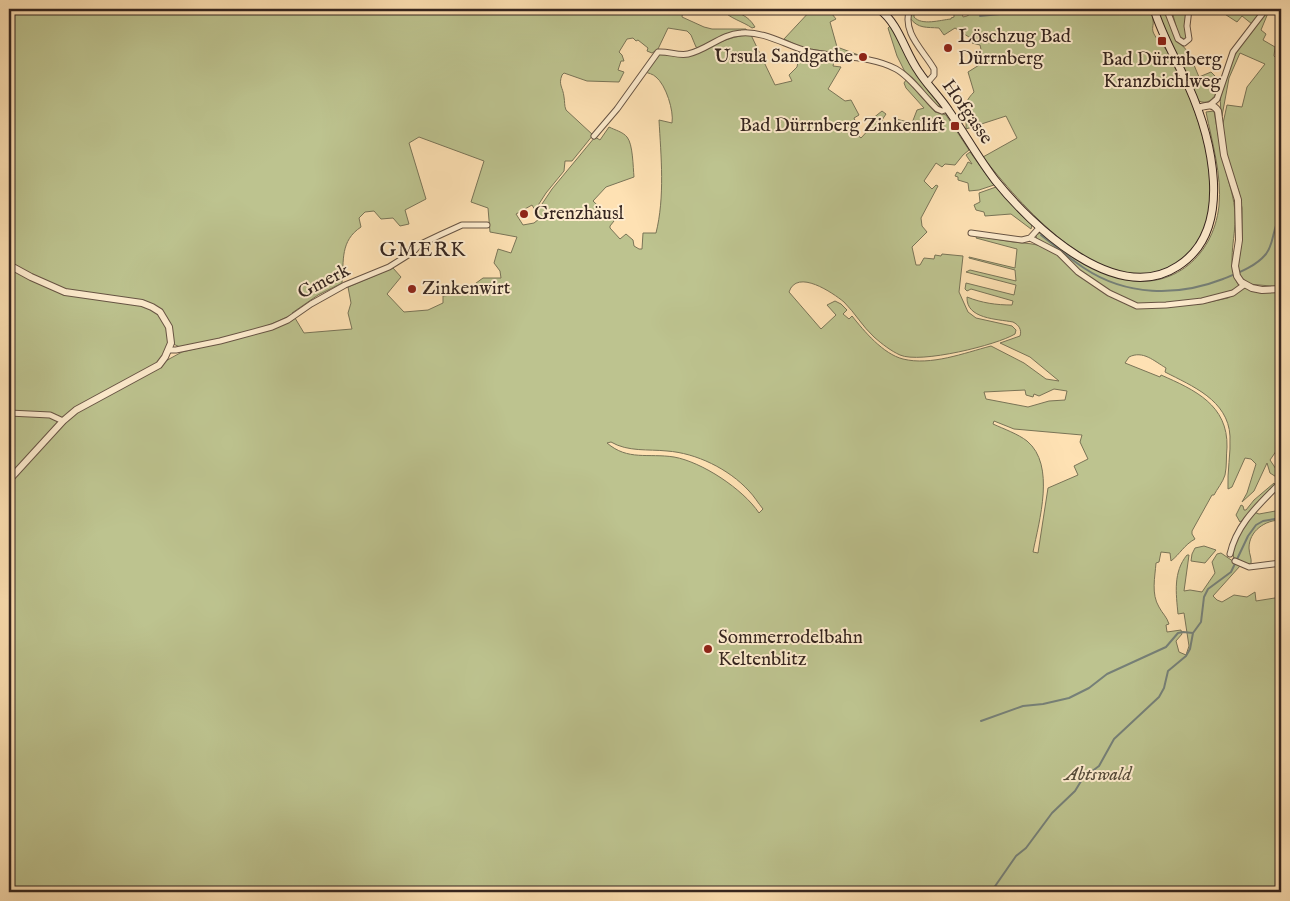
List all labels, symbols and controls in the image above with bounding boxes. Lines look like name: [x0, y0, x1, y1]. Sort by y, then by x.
place label: Löschzug Bad Dürrnberg: [958, 25, 1072, 71]
marker: Bad Dürrnberg Kranzbichlweg: [1156, 35, 1168, 47]
marker: Löschzug Bad Dürrnberg: [942, 42, 954, 54]
place label: Ursula Sandgathe: [714, 45, 853, 69]
place label: Bad Dürrnberg Kranzbichlweg: [1102, 48, 1223, 94]
marker: Ursula Sandgathe: [857, 51, 869, 63]
street label: Hofgasse: [936, 75, 998, 149]
place label: Bad Dürrnberg Zinkenlift: [739, 114, 945, 138]
marker: Bad Dürrnberg Zinkenlift: [949, 120, 961, 132]
place label: Grenzhäusl: [534, 202, 625, 226]
marker: Grenzhäusl: [518, 208, 530, 220]
district label: GMERK: [379, 237, 467, 264]
street label: Gmerk: [294, 258, 355, 305]
place label: Zinkenwirt: [422, 277, 511, 301]
marker: Zinkenwirt: [406, 283, 418, 295]
place label: Sommerrodelbahn Keltenblitz: [718, 626, 863, 672]
marker: Sommerrodelbahn Keltenblitz: [702, 643, 714, 655]
park label: Abtswald: [1063, 763, 1132, 787]

